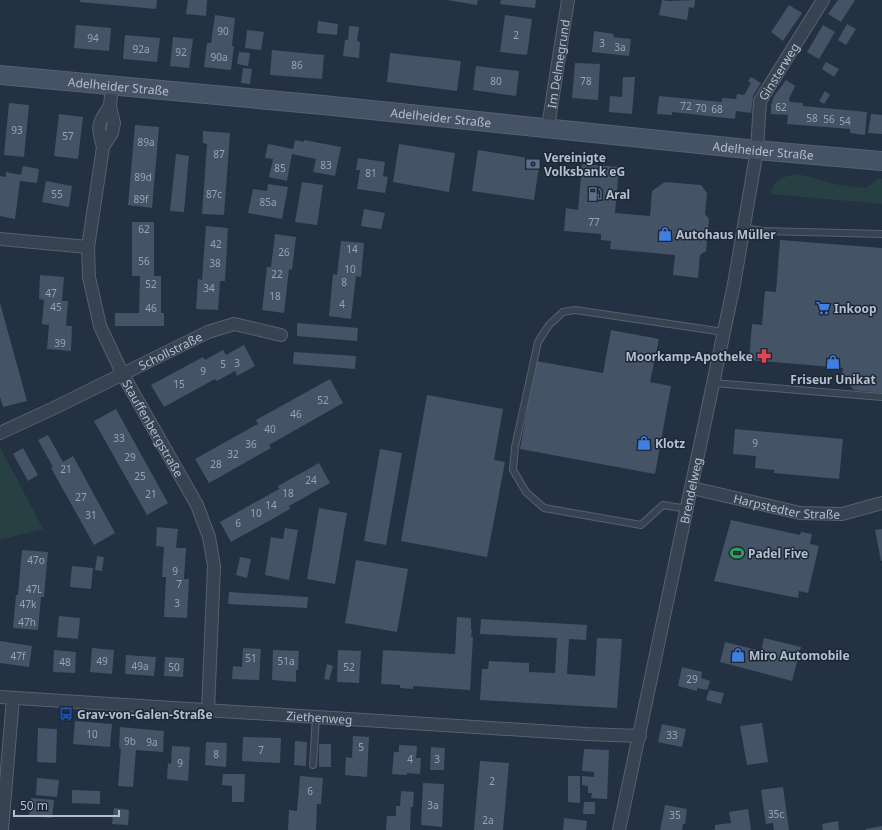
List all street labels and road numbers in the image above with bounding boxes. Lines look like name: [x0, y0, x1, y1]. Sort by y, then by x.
street label: Im Delmegrund: [543, 18, 573, 109]
street label: Ginsterweg: [754, 39, 803, 103]
street label: Adelheider Straße: [67, 73, 170, 99]
street label: Adelheider Straße: [390, 104, 492, 131]
street label: Adelheider Straße: [712, 137, 815, 163]
street label: Schollstraße: [135, 328, 205, 374]
street label: Stauffenbergstraße: [119, 376, 188, 480]
street label: Brendelweg: [675, 456, 706, 525]
street label: Harpstedter Straße: [732, 489, 841, 522]
street label: Ziethenweg: [286, 707, 353, 728]

